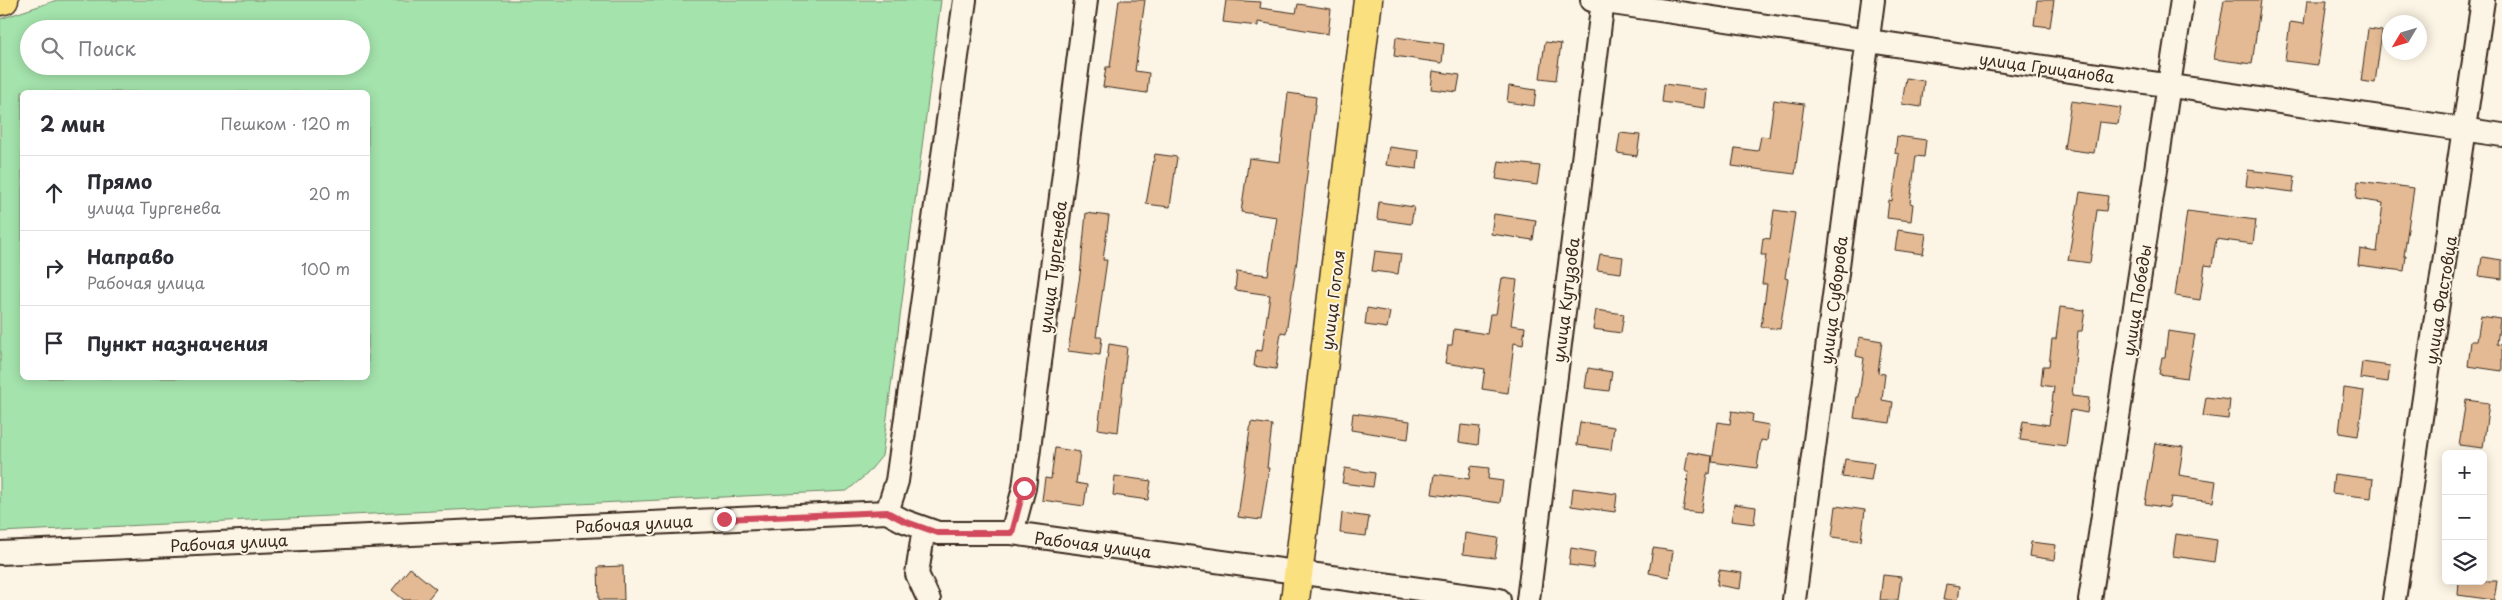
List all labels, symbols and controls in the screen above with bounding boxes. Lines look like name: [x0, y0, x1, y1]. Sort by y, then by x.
north arrow: [2382, 15, 2427, 60]
search box: [20, 20, 370, 75]
icon: search: [38, 34, 66, 62]
text: Поиск: [78, 34, 136, 62]
street label: улица Грицанова: [1978, 46, 2116, 88]
text: 2 мин: [40, 107, 105, 139]
text: Пешком · 120 m: [221, 111, 350, 135]
text: Прямо: [87, 167, 152, 195]
icon: ahead: [40, 179, 68, 207]
text: 20 m: [309, 181, 350, 205]
text: улица Тургенева: [87, 195, 220, 219]
street label: улица Тургенева: [1032, 199, 1072, 335]
street label: улица Суворова: [1813, 234, 1853, 366]
street label: улица Фастовца: [2418, 234, 2462, 366]
street label: улица Кутузова: [1545, 236, 1585, 364]
text: Направо: [87, 242, 174, 270]
street label: улица Победы: [2115, 242, 2157, 358]
street label: улица Гоголя: [1314, 249, 1350, 351]
icon: right: [40, 254, 68, 282]
text: 100 m: [301, 256, 350, 280]
text: Рабочая улица: [87, 270, 205, 294]
icon: arrive: [40, 329, 68, 357]
text: Пункт назначения: [87, 329, 268, 357]
map controls: [2442, 450, 2487, 585]
button: +: [2442, 450, 2487, 495]
route start: [1013, 477, 1036, 500]
button: −: [2442, 495, 2487, 540]
street label: Рабочая улица: [575, 508, 693, 538]
route end: [713, 508, 736, 531]
street label: Рабочая улица: [1033, 525, 1153, 563]
street label: Рабочая улица: [170, 527, 288, 557]
button: layers: [2442, 540, 2487, 585]

